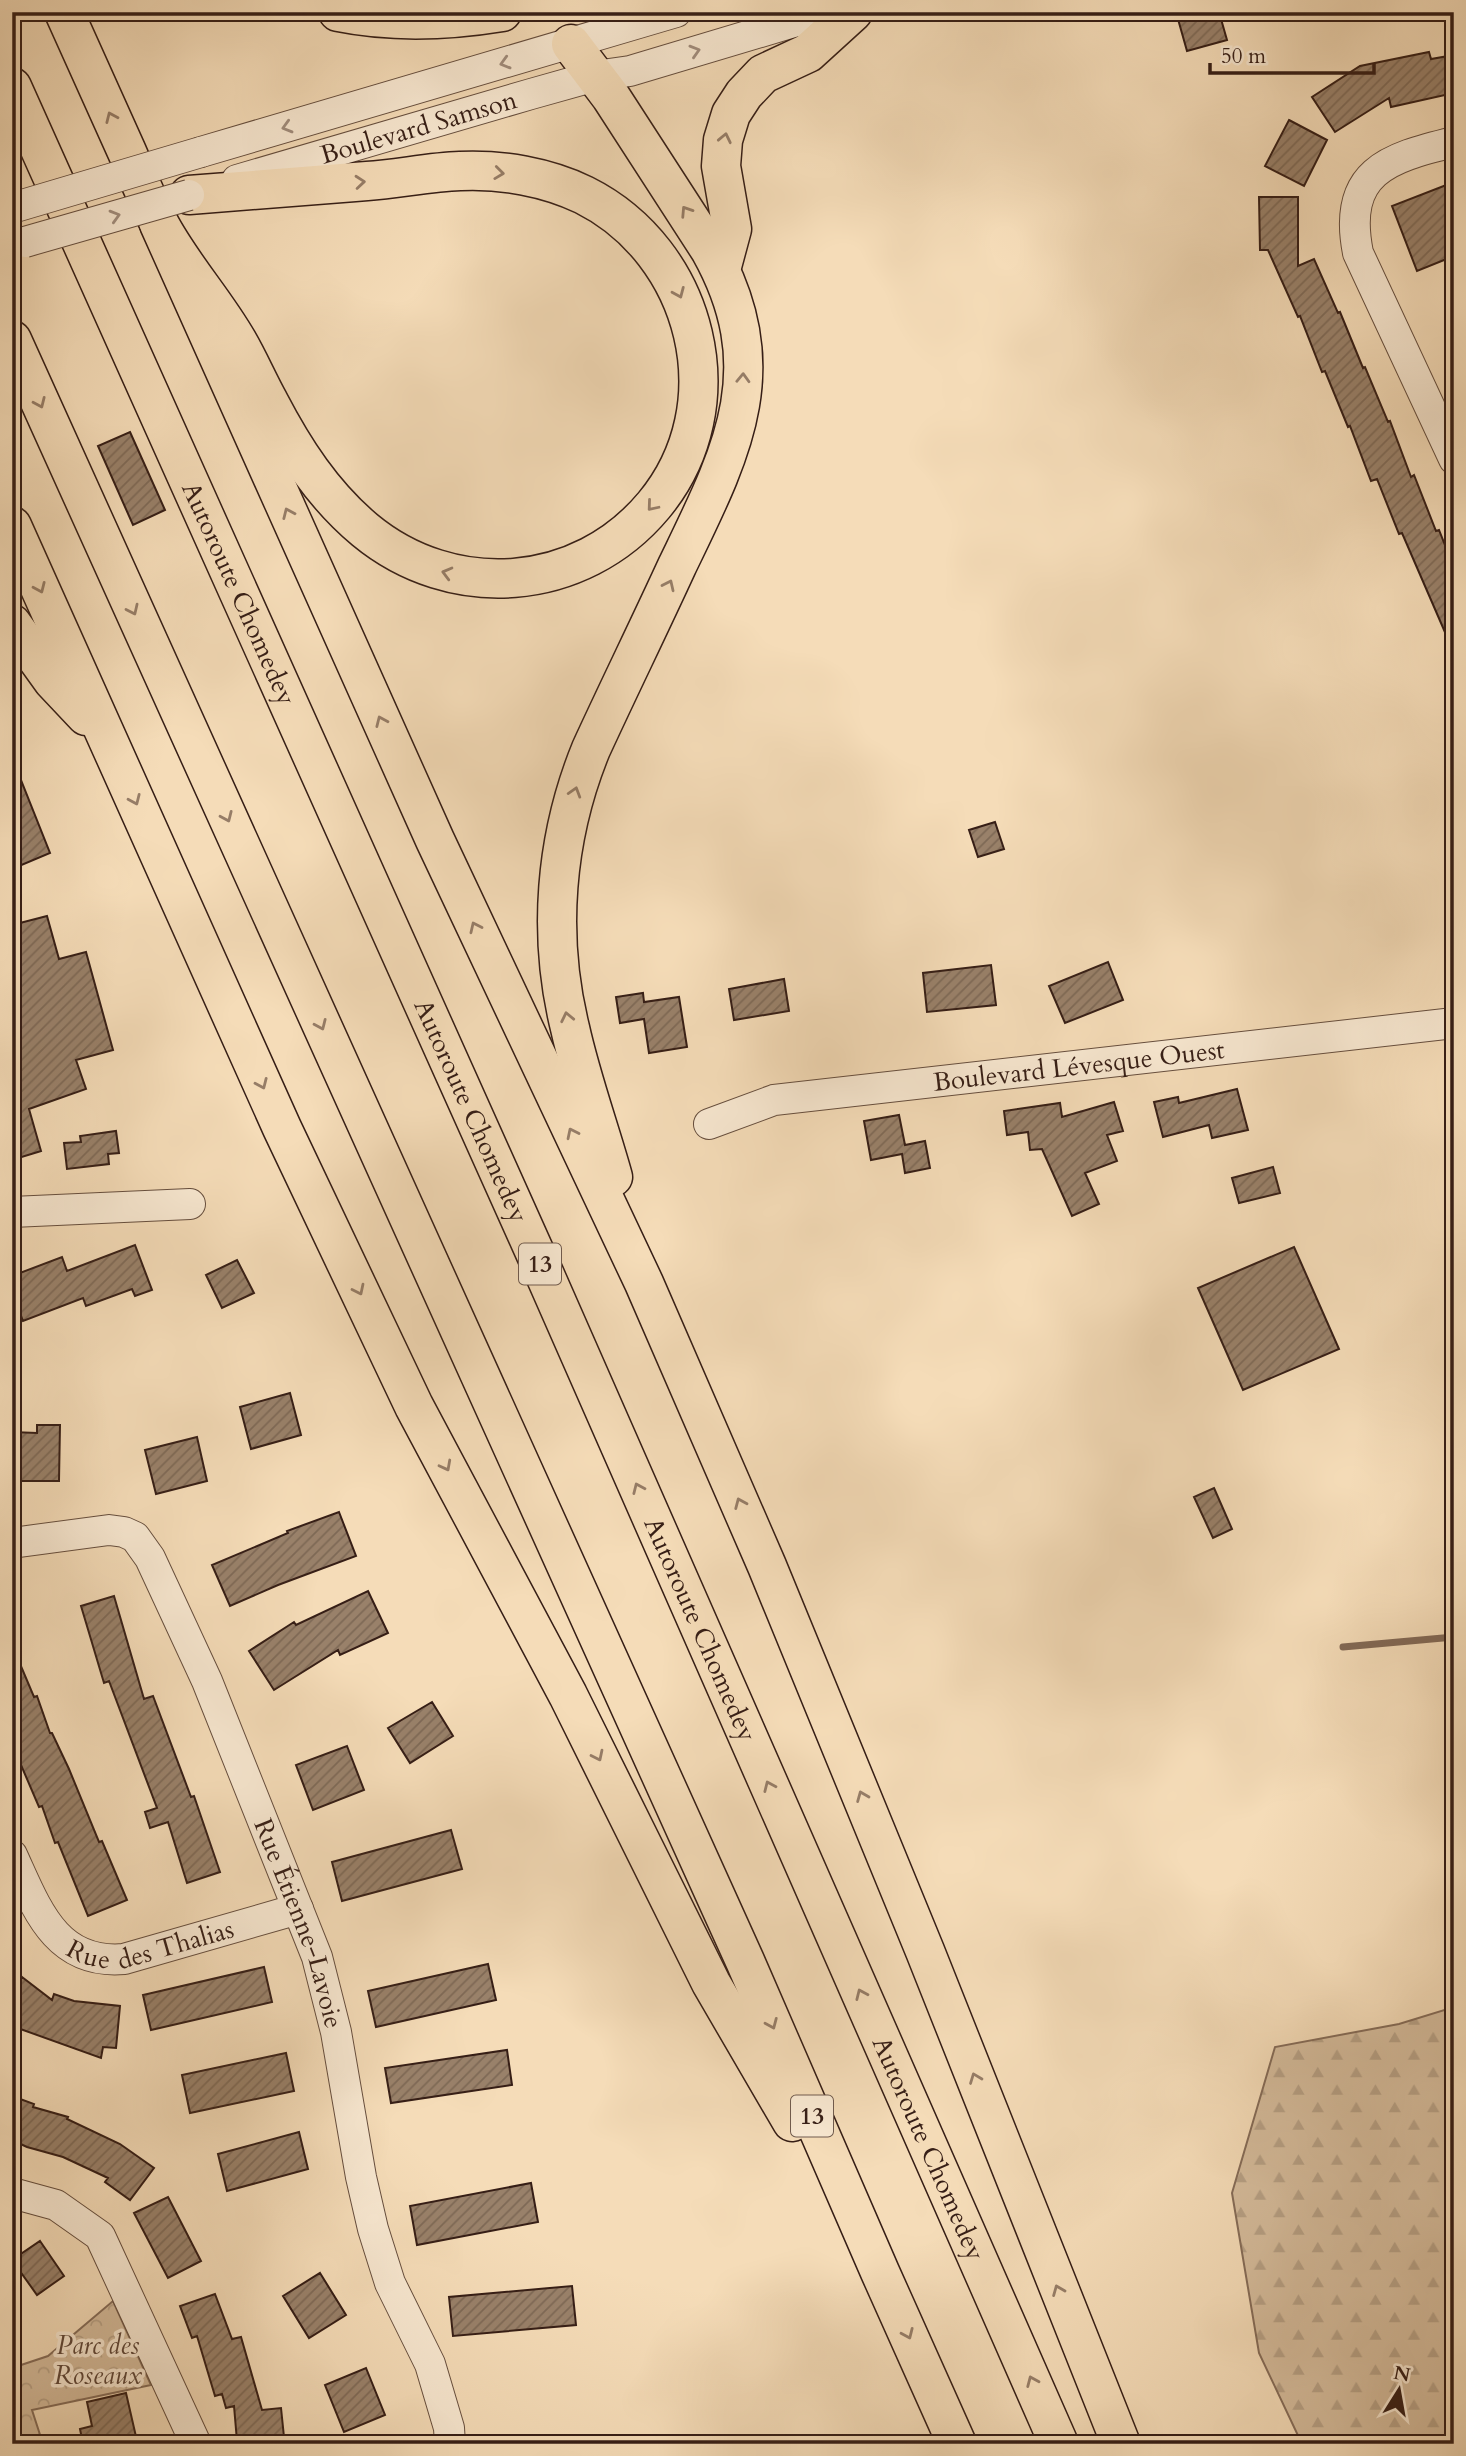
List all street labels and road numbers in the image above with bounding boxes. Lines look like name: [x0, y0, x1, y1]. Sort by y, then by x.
street label: Boulevard Samson: [316, 82, 521, 173]
street label: Autoroute Chomedey: [173, 476, 304, 711]
street label: Autoroute Chomedey: [406, 994, 536, 1228]
street label: Boulevard Lévesque Ouest: [931, 1032, 1226, 1100]
road number: 13: [519, 1244, 561, 1284]
street label: Autoroute Chomedey: [636, 1512, 765, 1747]
street label: Rue Étienne-Lavoie: [246, 1813, 351, 2032]
street label: Rue des Thalias: [60, 1911, 238, 1978]
street label: Autoroute Chomedey: [864, 2031, 993, 2266]
road number: 13: [791, 2096, 833, 2136]

